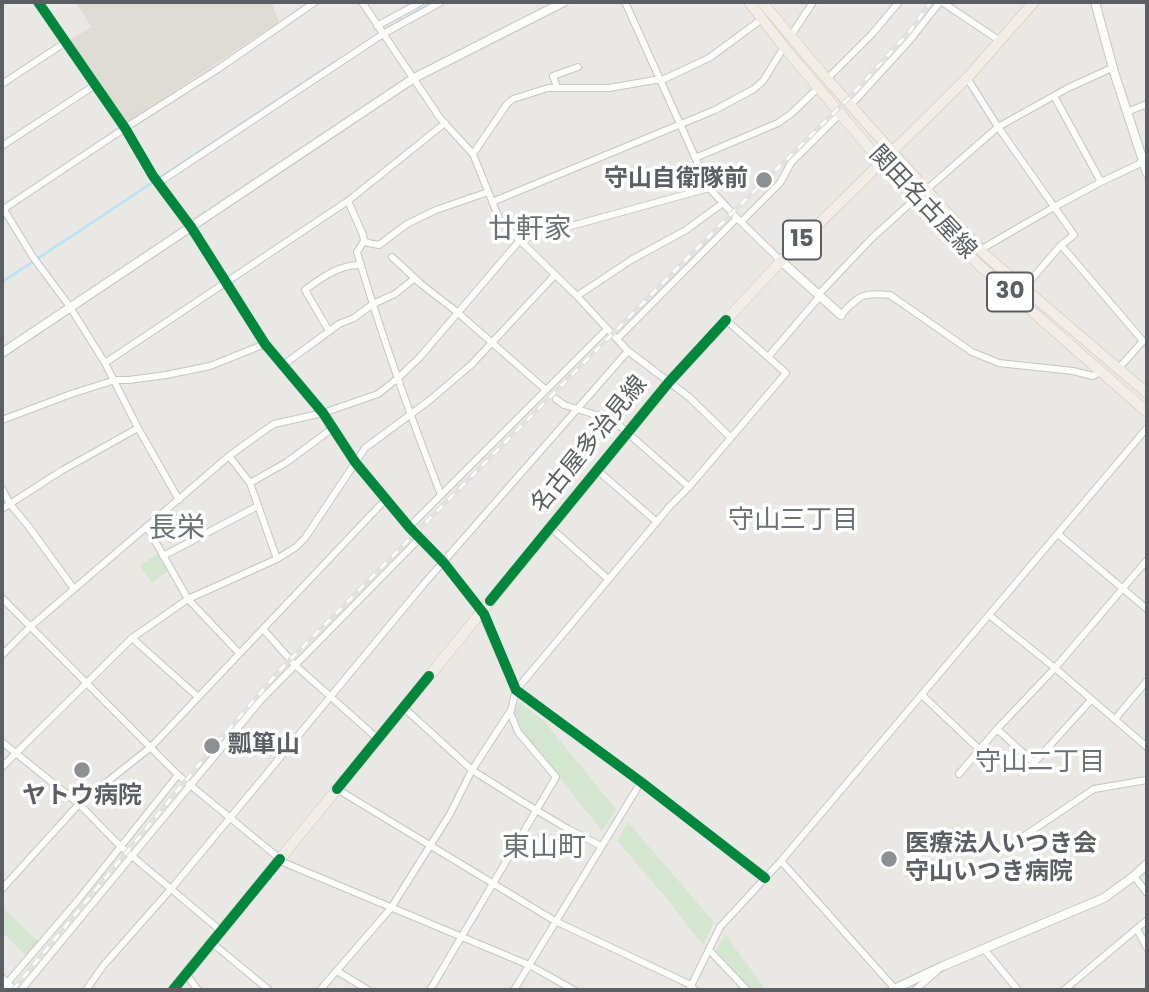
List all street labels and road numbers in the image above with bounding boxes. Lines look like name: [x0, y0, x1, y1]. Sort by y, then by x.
street label: 関田名古屋線: [862, 141, 982, 265]
road number: 15: [783, 220, 821, 260]
road number: 30: [987, 272, 1033, 312]
street label: 名古屋多治見線: [526, 371, 654, 519]

